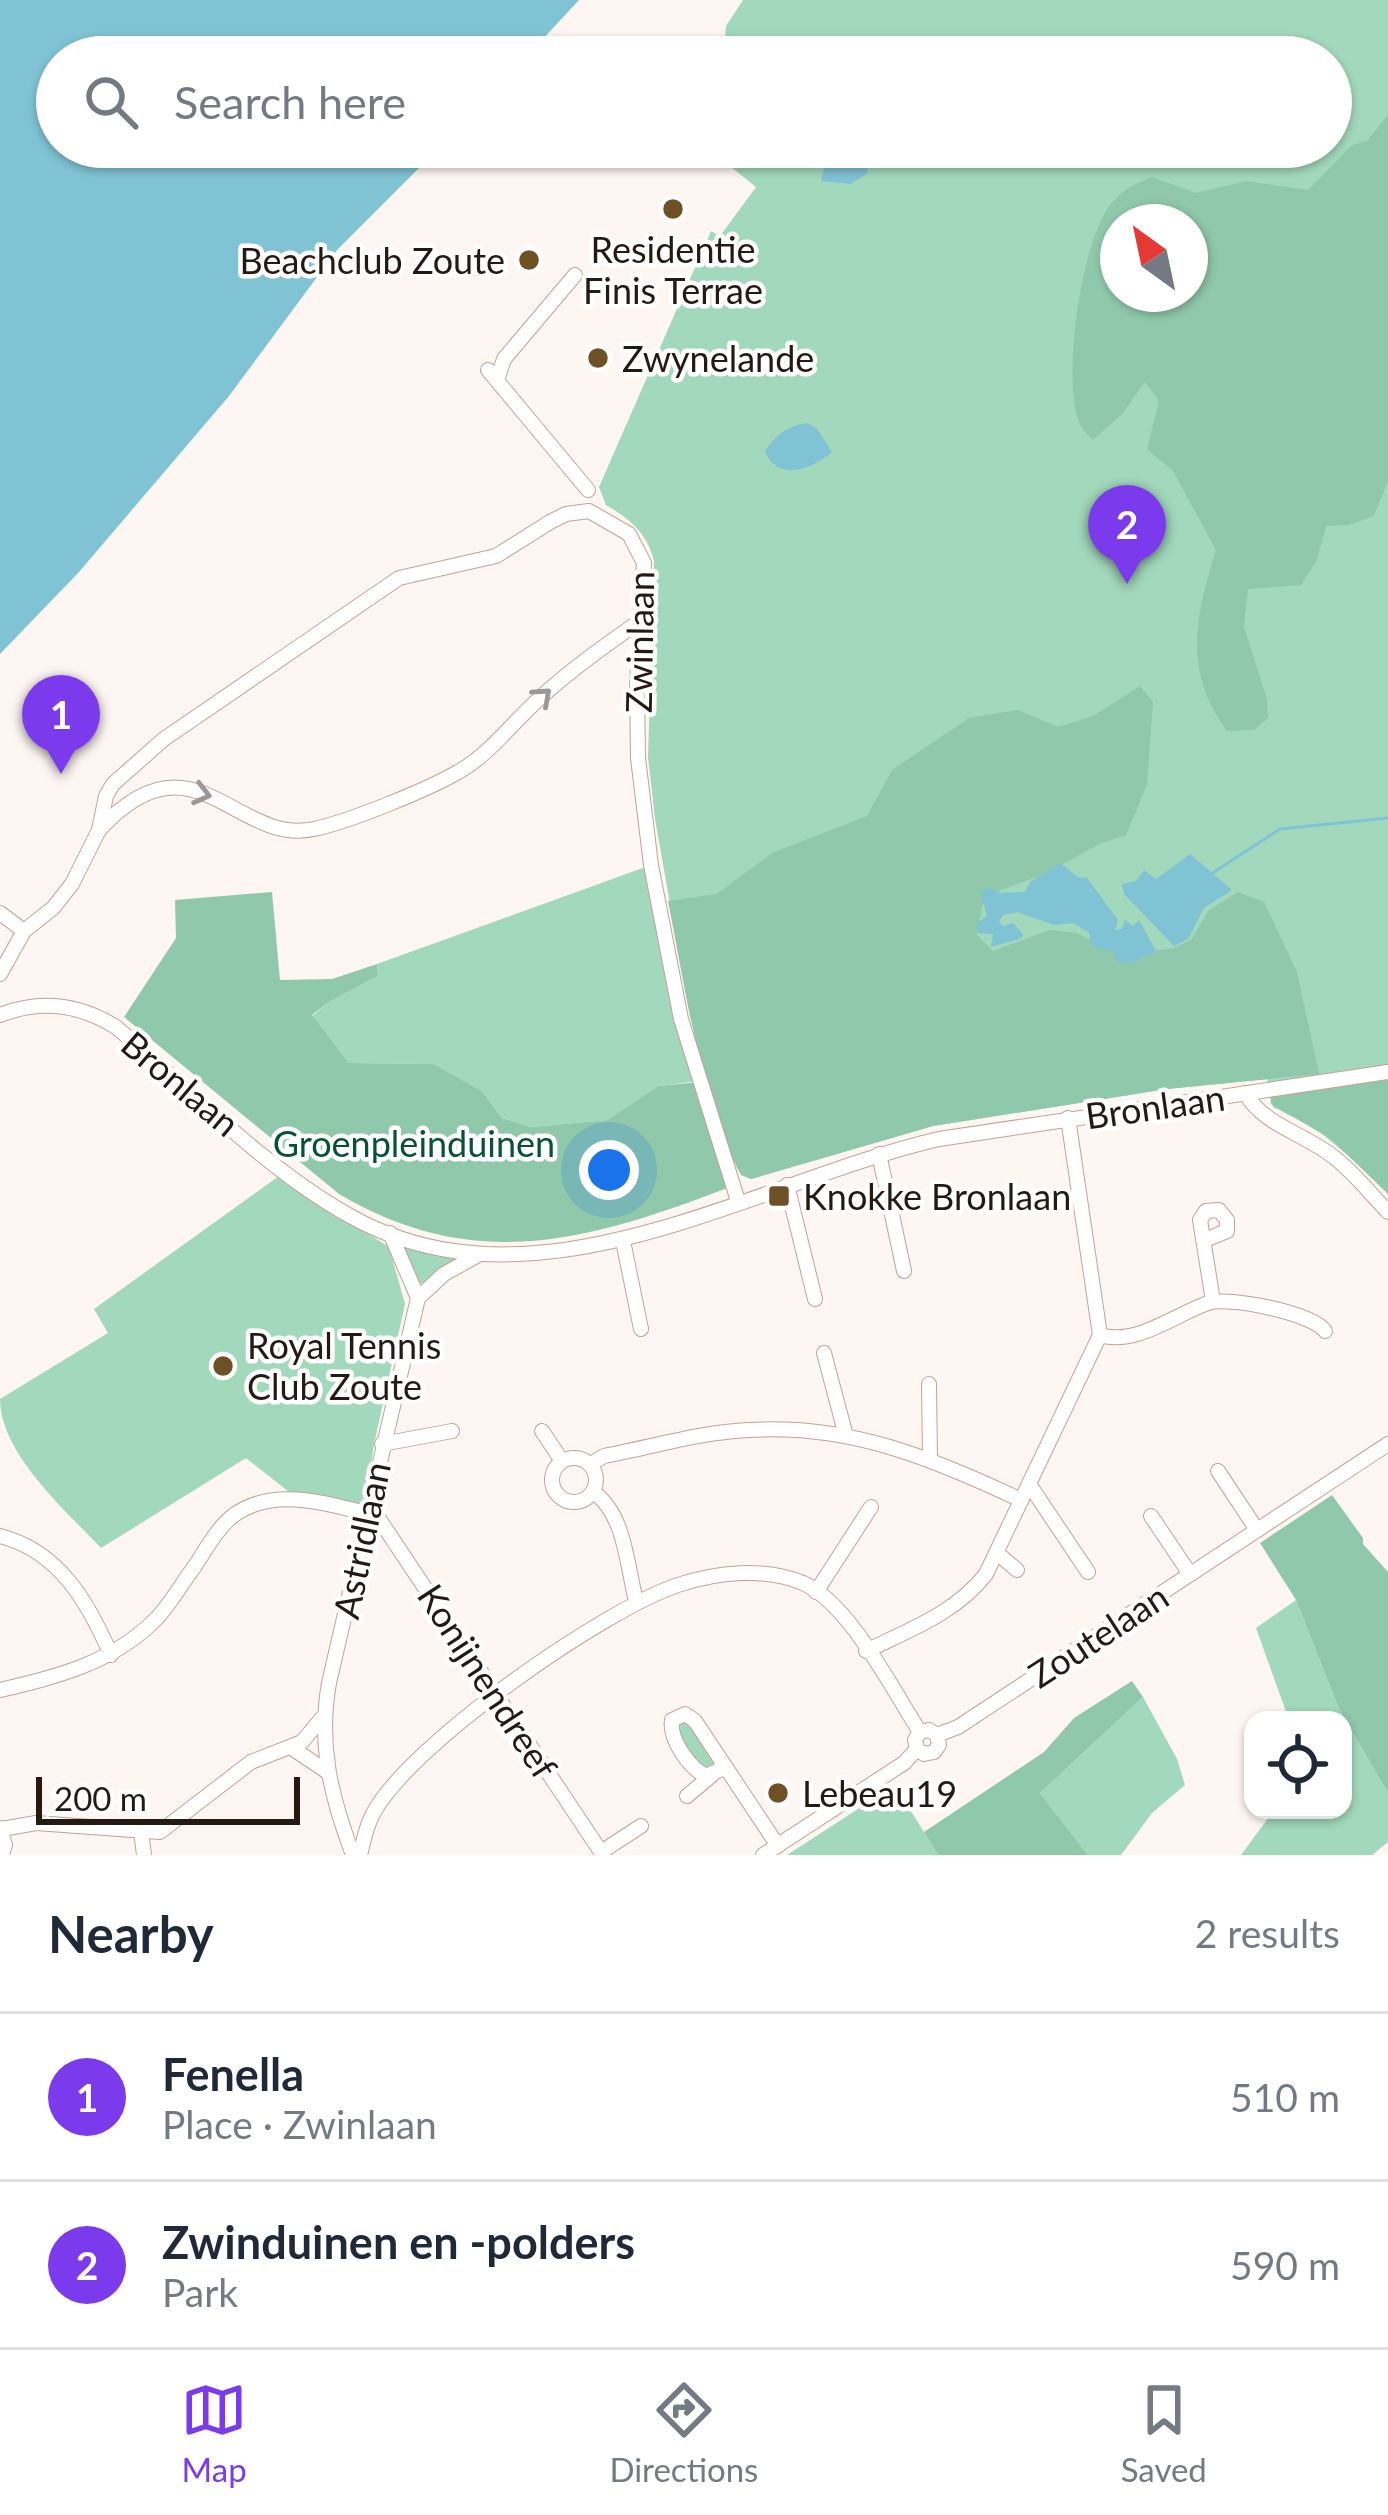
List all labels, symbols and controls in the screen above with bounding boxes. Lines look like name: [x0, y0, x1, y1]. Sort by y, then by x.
search box: [36, 36, 1352, 168]
icon: search: [78, 69, 144, 135]
text: Search here: [174, 75, 406, 129]
marker: Residentie Finis Terrae: [660, 196, 686, 222]
north arrow: [1100, 204, 1208, 312]
place label: Residentie Finis Terrae: [583, 227, 763, 312]
place label: Beachclub Zoute: [240, 238, 505, 282]
marker: Beachclub Zoute: [516, 247, 542, 273]
place label: Zwynelande: [622, 336, 814, 380]
marker: Zwynelande: [585, 345, 611, 371]
pin: 2: [1088, 485, 1166, 584]
street label: Zwinlaan: [616, 571, 662, 713]
pin: 1: [22, 675, 100, 774]
one-way arrow: [529, 689, 550, 710]
one-way arrow: [191, 780, 212, 805]
street label: Bronlaan: [113, 1021, 249, 1145]
street label: Bronlaan: [1083, 1074, 1227, 1138]
park label: Groenpleinduinen: [273, 1121, 555, 1165]
your location: [579, 1140, 639, 1200]
place label: Knokke Bronlaan: [803, 1174, 1071, 1218]
marker: Knokke Bronlaan: [766, 1183, 792, 1209]
place label: Royal Tennis Club Zoute: [247, 1323, 441, 1408]
marker: Royal Tennis Club Zoute: [210, 1353, 236, 1379]
street label: Astridlaan: [323, 1458, 399, 1622]
street label: Zoutelaan: [1020, 1574, 1176, 1696]
street label: Konijnendreef: [409, 1576, 567, 1787]
map controls: [1244, 1711, 1352, 1819]
button: locate: [1244, 1711, 1352, 1819]
scale bar: [36, 1771, 300, 1824]
place label: Lebeau19: [802, 1771, 957, 1815]
text: 200 m: [54, 1778, 147, 1818]
marker: Lebeau19: [765, 1780, 791, 1806]
text: Nearby: [48, 1903, 214, 1964]
text: 2 results: [1195, 1910, 1340, 1956]
text: Fenella: [162, 2047, 304, 2101]
text: 1: [76, 2074, 98, 2120]
text: 510 m: [1230, 2074, 1340, 2120]
text: Place · Zwinlaan: [162, 2101, 437, 2147]
text: Zwinduinen en -polders: [162, 2215, 635, 2269]
text: 2: [76, 2242, 98, 2288]
text: 590 m: [1230, 2242, 1340, 2288]
text: Park: [162, 2269, 238, 2315]
tab: Map: [181, 2377, 247, 2489]
tab: Directions: [609, 2377, 758, 2489]
tab: Saved: [1121, 2377, 1207, 2489]

